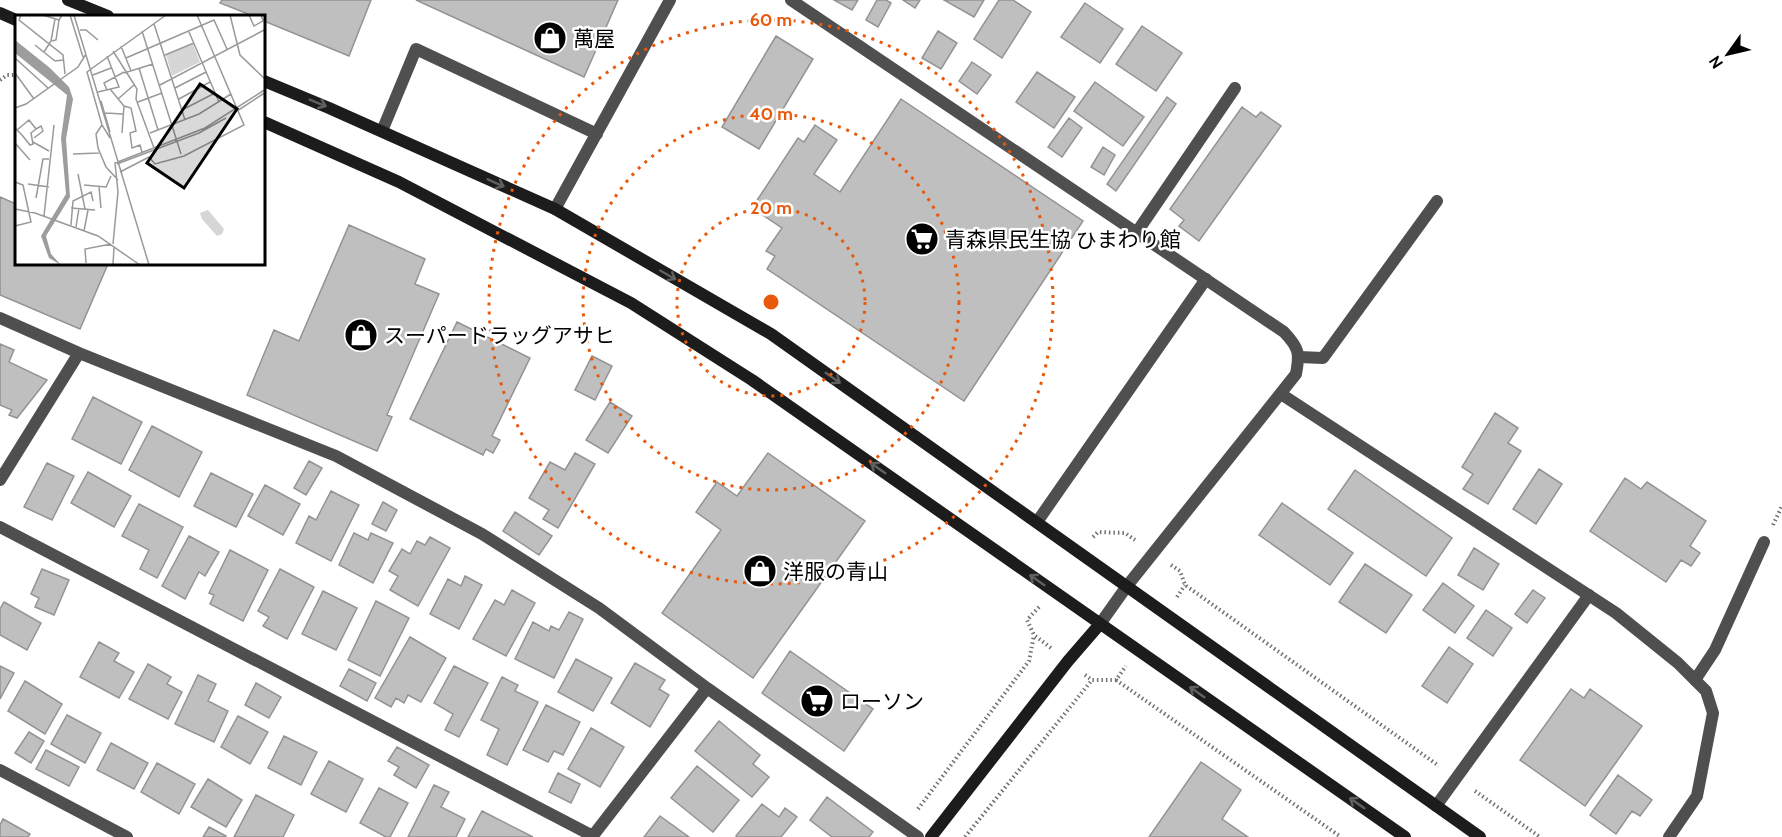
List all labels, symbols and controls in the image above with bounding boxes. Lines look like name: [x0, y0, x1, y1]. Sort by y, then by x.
text: 60 m: [750, 9, 792, 31]
inset map: [15, 15, 266, 266]
shop icon: 萬屋: [532, 20, 568, 56]
north arrow: [1698, 24, 1758, 84]
place label: 萬屋: [573, 26, 615, 51]
text: N: [1705, 52, 1727, 72]
one-way arrow: [308, 98, 327, 109]
text: 40 m: [749, 103, 793, 125]
one-way arrow: [487, 177, 505, 189]
text: 20 m: [750, 197, 792, 219]
supermarket icon: 青森県民生協 ひまわり館: [904, 221, 940, 257]
place label: 青森県民生協 ひまわり館: [945, 227, 1181, 252]
one-way arrow: [659, 269, 676, 281]
centre of rings: [761, 292, 781, 312]
shop icon: スーパードラッグアサヒ: [343, 317, 379, 353]
place label: スーパードラッグアサヒ: [384, 323, 615, 348]
one-way arrow: [824, 372, 840, 384]
one-way arrow: [870, 462, 887, 474]
shop icon: 洋服の青山: [742, 553, 778, 589]
place label: 洋服の青山: [783, 559, 888, 584]
one-way arrow: [1030, 574, 1046, 586]
supermarket icon: ローソン: [799, 683, 835, 719]
one-way arrow: [1190, 686, 1206, 698]
place label: ローソン: [840, 689, 924, 714]
one-way arrow: [1350, 797, 1366, 810]

